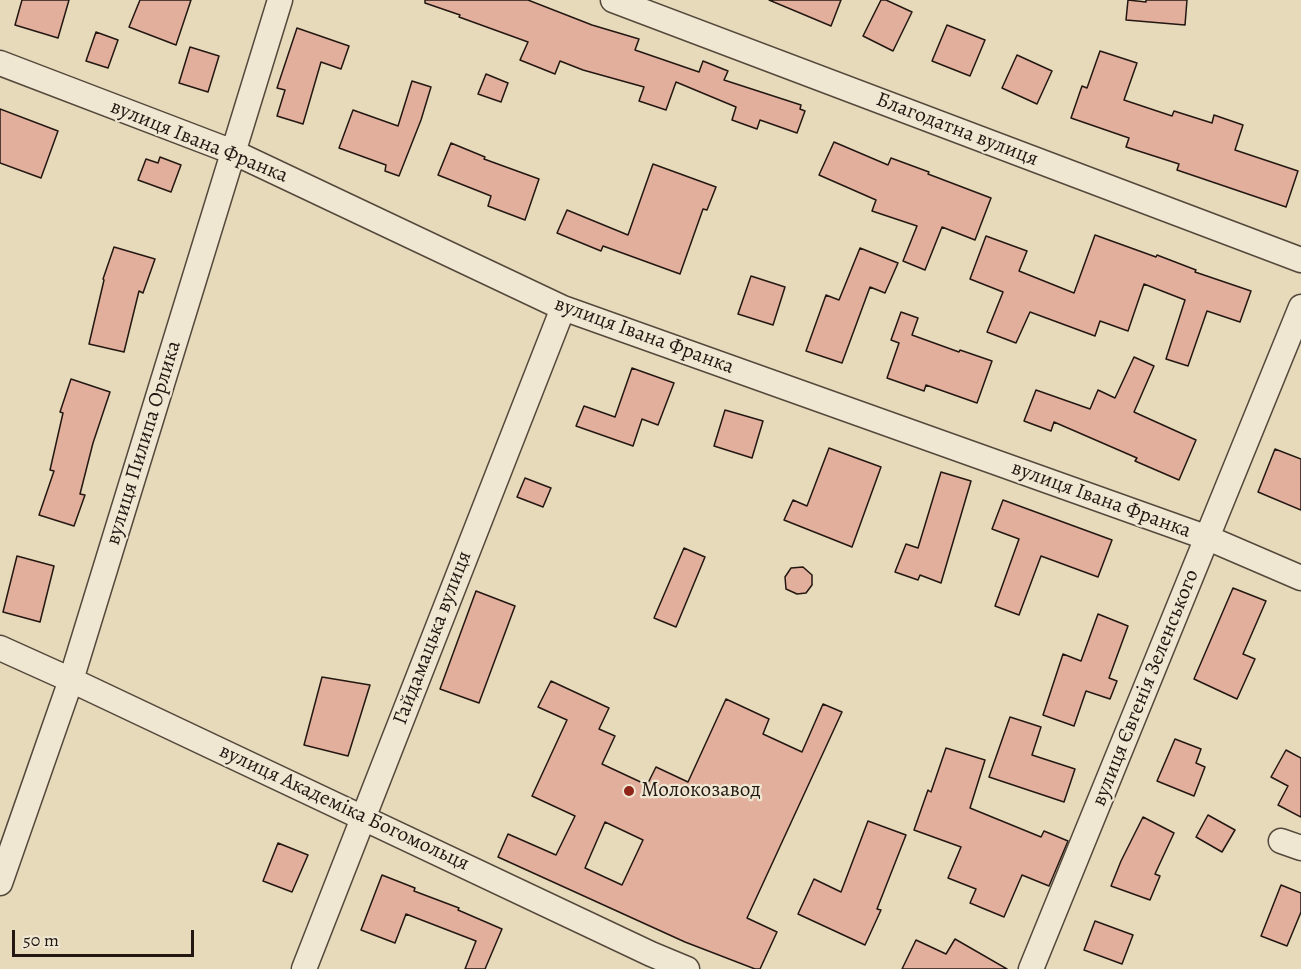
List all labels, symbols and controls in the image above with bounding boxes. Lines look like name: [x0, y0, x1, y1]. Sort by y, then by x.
street label: Благодатна вулиця: [872, 88, 1042, 172]
street label: вулиця Івана Франка: [107, 95, 291, 189]
street label: вулиця Івана Франка: [551, 292, 737, 380]
street label: вулиця Пилипа Орлика: [101, 338, 187, 548]
street label: вулиця Івана Франка: [1008, 456, 1194, 544]
street label: Гайдамацька вулиця: [388, 548, 478, 728]
street label: вулиця Євгенія Зеленського: [1087, 566, 1205, 810]
street label: вулиця Академіка Богомольця: [215, 739, 473, 877]
place label: Молокозавод: [641, 778, 761, 804]
marker: Молокозавод: [622, 784, 636, 798]
scale bar: [15, 918, 196, 956]
text: 50 m: [23, 928, 59, 952]

